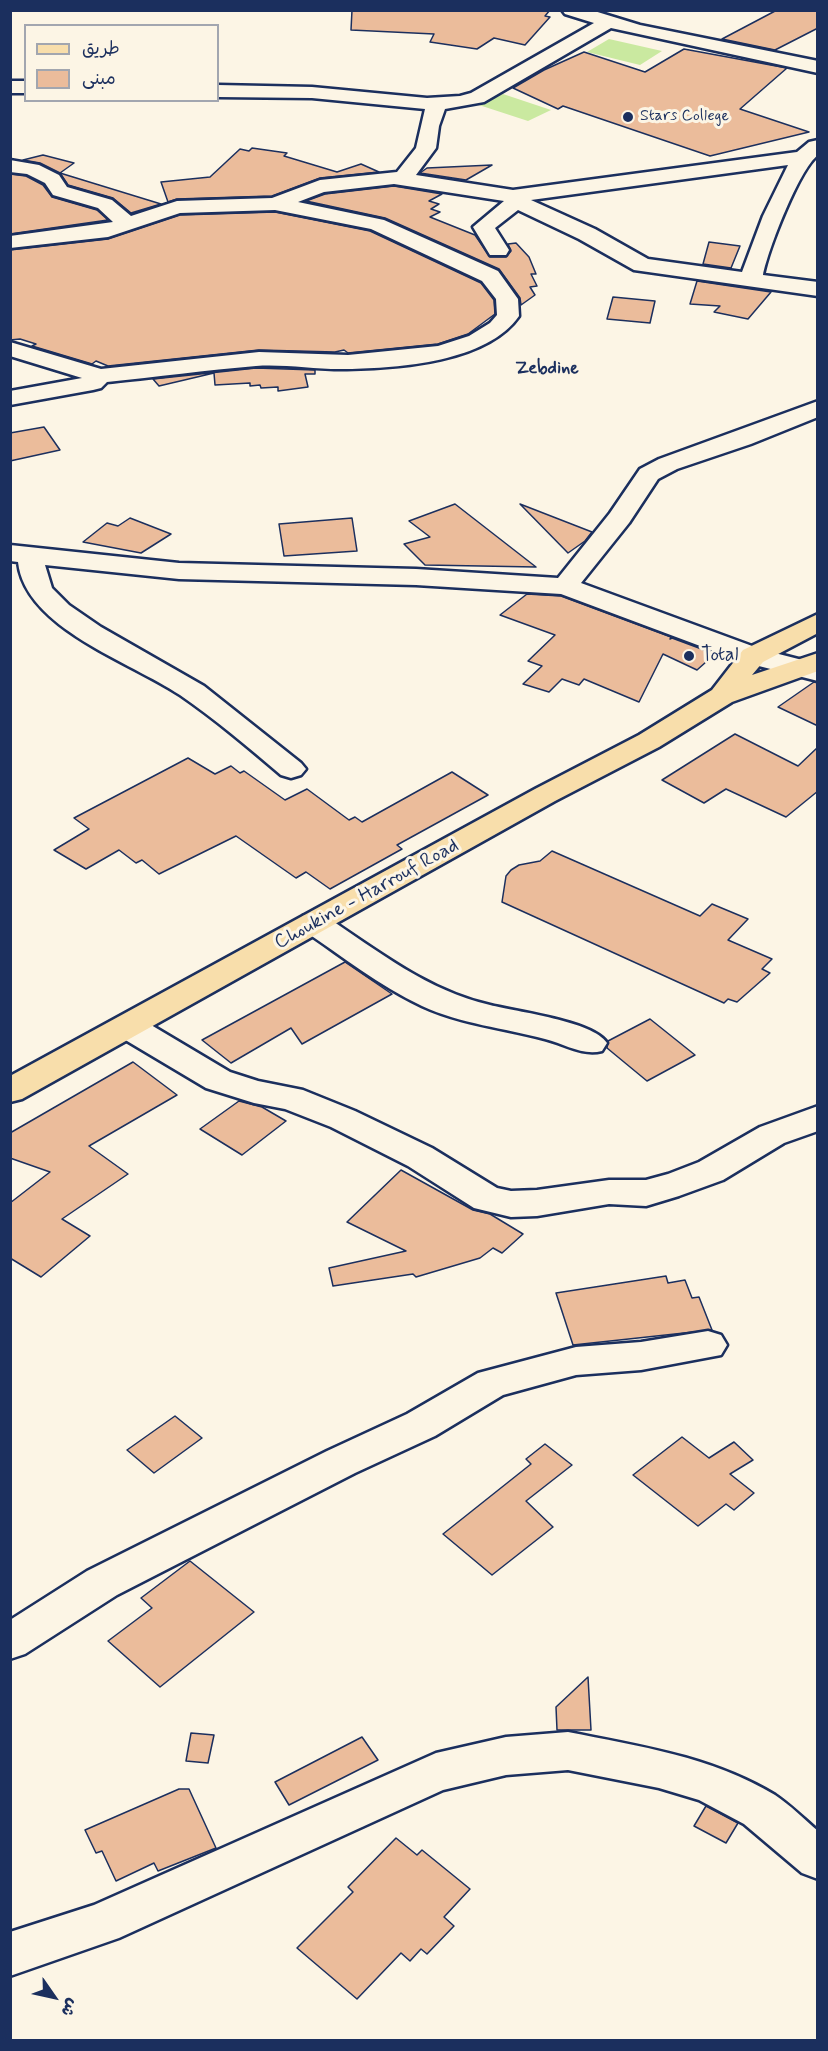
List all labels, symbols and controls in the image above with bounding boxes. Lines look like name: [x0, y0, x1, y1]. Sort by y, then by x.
legend: [24, 24, 219, 102]
text: طريق: [82, 37, 120, 61]
text: مبنى: [82, 67, 116, 91]
place label: Stars College: [640, 107, 729, 127]
marker: Stars College: [621, 110, 635, 124]
district label: Zebdine: [515, 358, 579, 380]
place label: Total: [701, 644, 739, 668]
marker: Total: [682, 649, 696, 663]
street label: Choukine - Harrouf Road: [271, 834, 463, 956]
north arrow: [24, 1967, 84, 2027]
text: ش: [56, 1994, 83, 2021]

